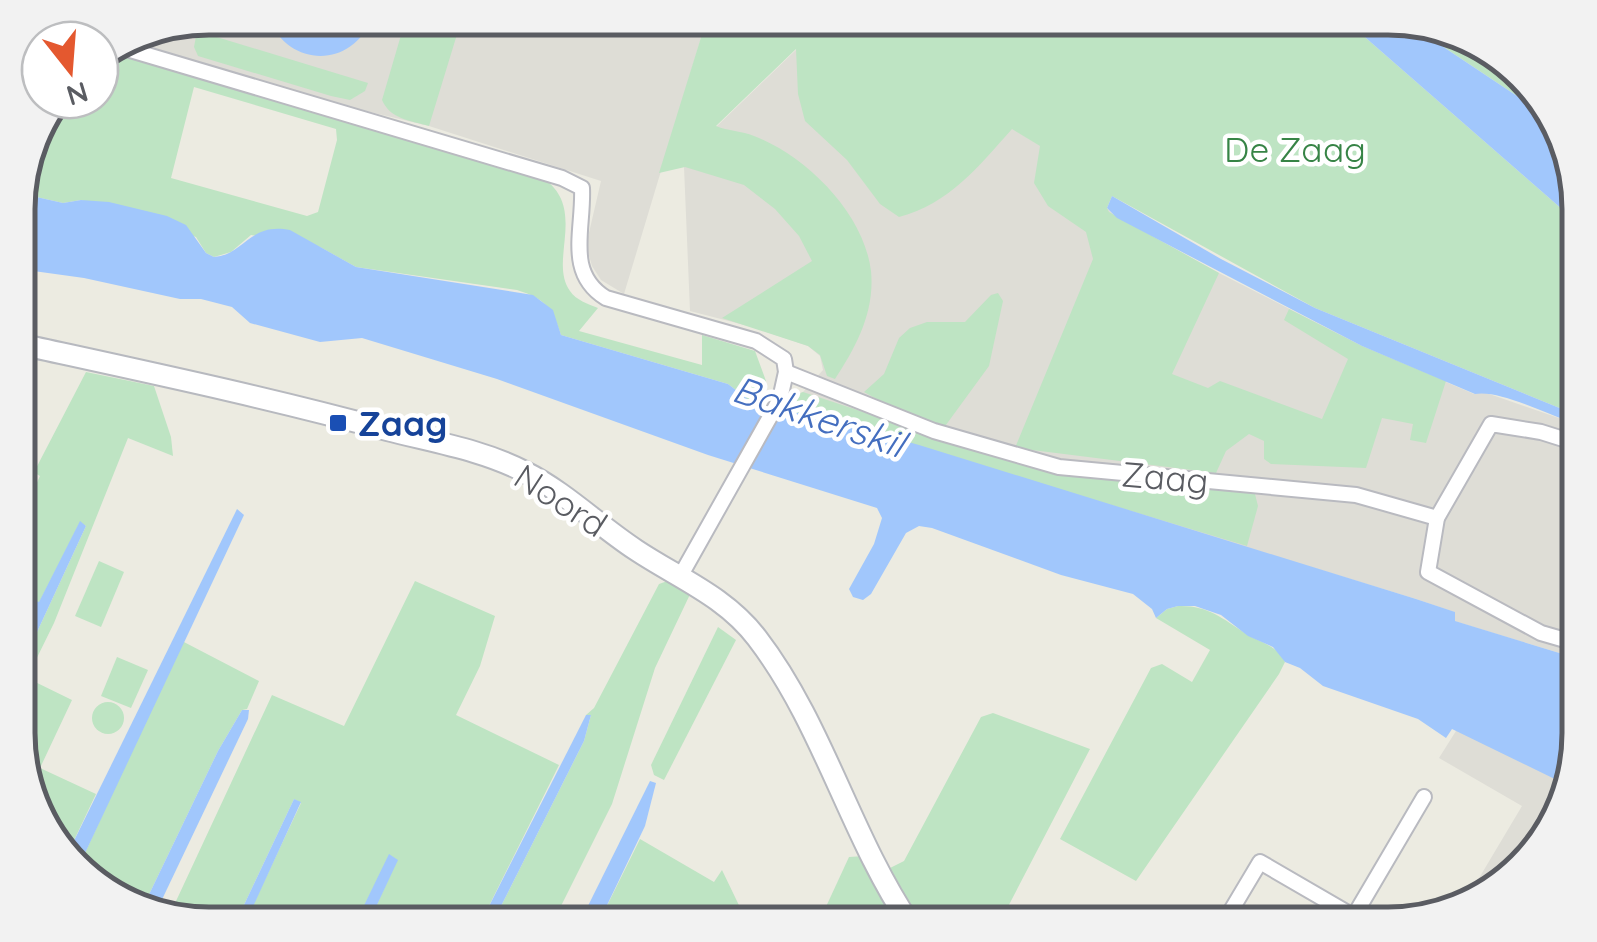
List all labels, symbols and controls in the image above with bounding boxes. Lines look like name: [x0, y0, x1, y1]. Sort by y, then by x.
north arrow: [20, 20, 120, 120]
text: N: [62, 75, 92, 114]
park label: De Zaag: [1224, 127, 1366, 171]
water label: Bakkerskil: [727, 364, 915, 469]
place label: Zaag: [358, 401, 447, 445]
marker: Zaag: [327, 412, 349, 434]
street label: Zaag: [1120, 451, 1210, 503]
street label: Noord: [506, 454, 616, 546]

